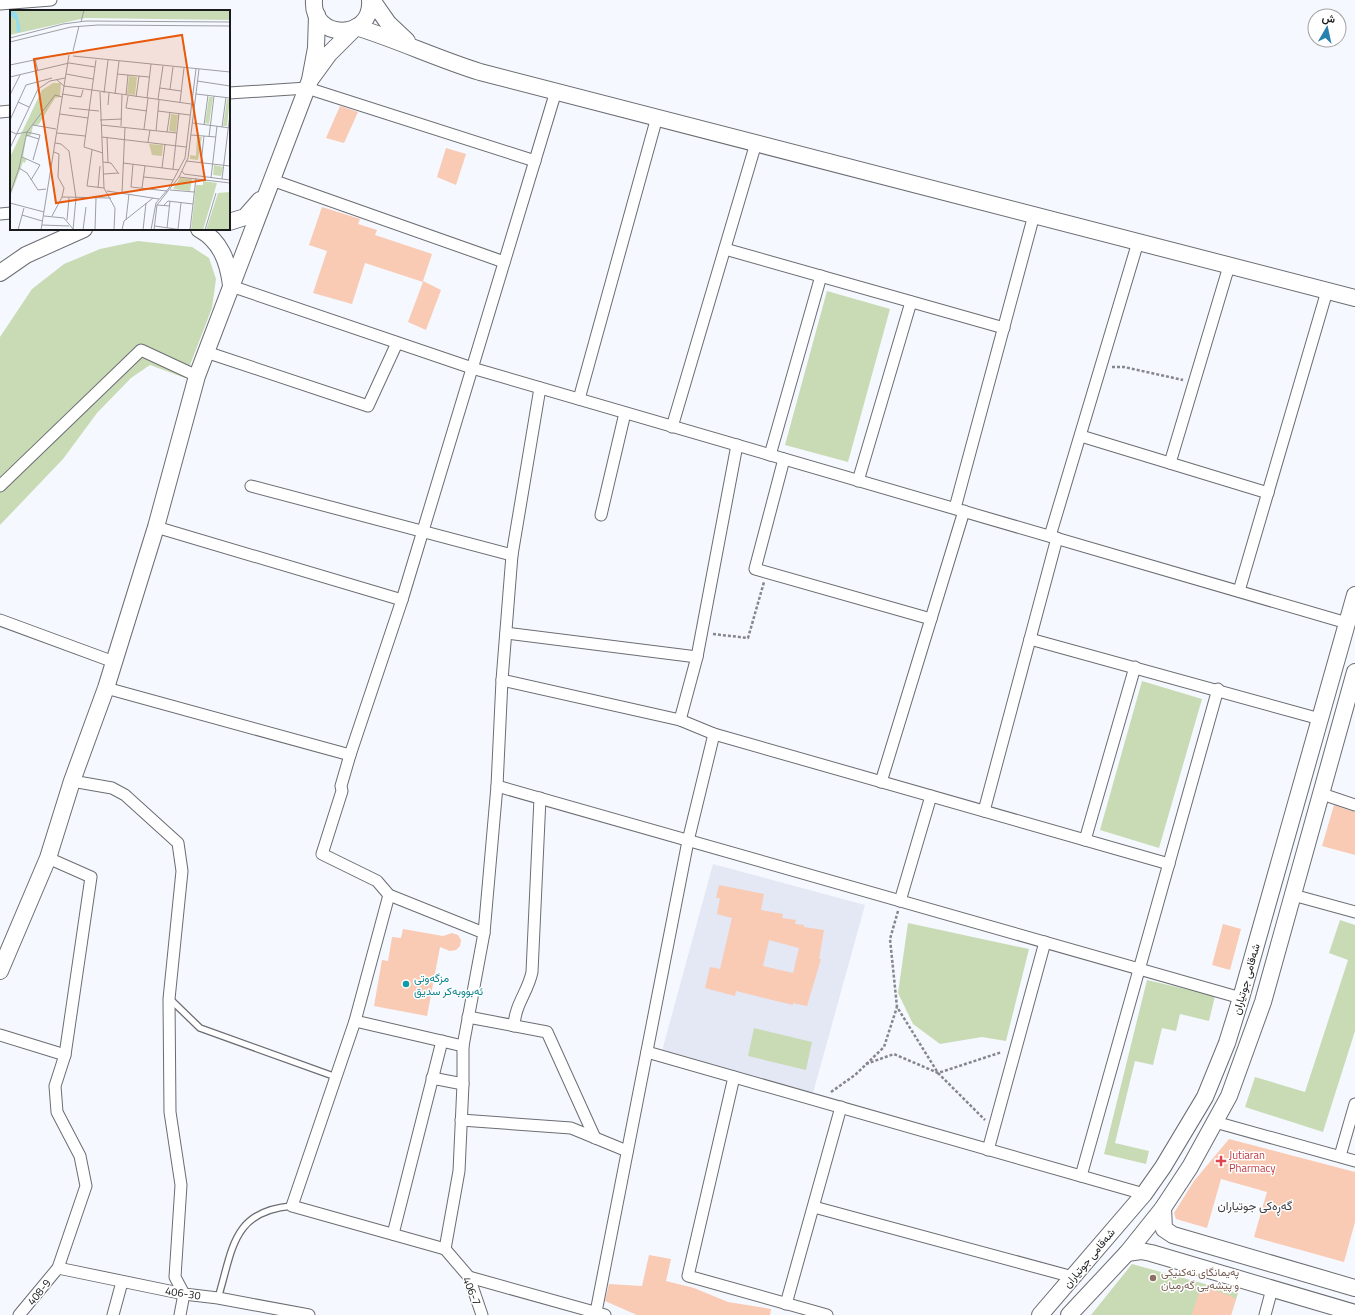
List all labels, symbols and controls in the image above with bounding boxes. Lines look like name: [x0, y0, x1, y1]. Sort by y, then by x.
north arrow: [1307, 8, 1347, 48]
text: ش: [1321, 9, 1336, 27]
inset map: [10, 10, 230, 230]
street label: شەقامی جوتیاران: [1228, 941, 1264, 1017]
place label: مزگەوتی ئەبووبەکر سدیق: [414, 970, 483, 999]
marker: مزگەوتی ئەبووبەکر سدیق: [401, 979, 411, 989]
place label: Jutiaran Pharmacy: [1229, 1147, 1276, 1176]
marker: Jutiaran Pharmacy: [1216, 1156, 1226, 1166]
district label: گەڕەکی جوتیاران: [1218, 1196, 1292, 1216]
street label: شەقامی جوتیاران: [1059, 1224, 1119, 1291]
place label: پەیمانگای تەکنیکی و پیشەیی گەرمیان: [1161, 1264, 1239, 1293]
marker: پەیمانگای تەکنیکی و پیشەیی گەرمیان: [1148, 1273, 1158, 1283]
street label: 406-7: [459, 1274, 485, 1308]
street label: 408-9: [24, 1276, 54, 1308]
street label: 406-30: [164, 1282, 202, 1304]

